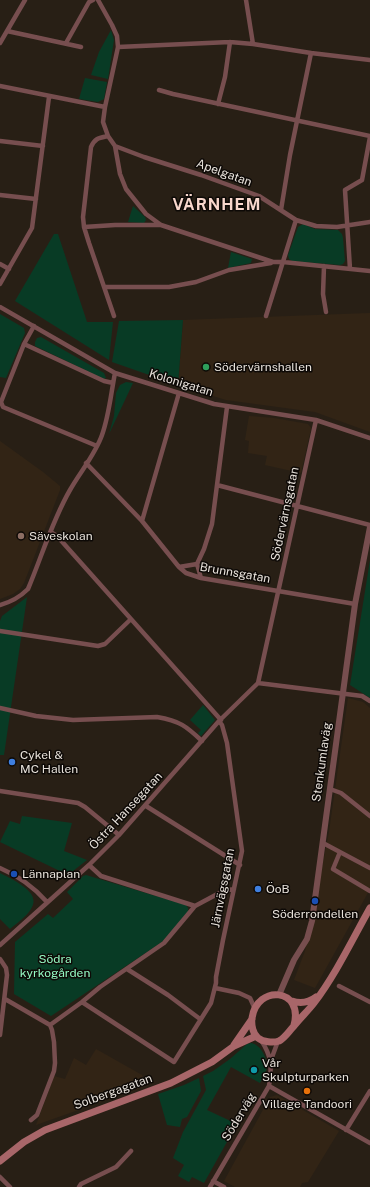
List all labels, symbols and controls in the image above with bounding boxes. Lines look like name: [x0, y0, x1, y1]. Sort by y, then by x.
street label: Apelgatan: [194, 156, 254, 190]
district label: VÄRNHEM: [173, 195, 261, 215]
place label: Södervärnshallen: [214, 360, 312, 374]
marker: Södervärnshallen: [201, 362, 211, 372]
street label: Kolonigatan: [147, 366, 215, 400]
street label: Södervärnsgatan: [268, 466, 302, 562]
place label: Säveskolan: [29, 529, 93, 543]
marker: Säveskolan: [16, 531, 26, 541]
street label: Brunnsgatan: [199, 560, 271, 586]
street label: Stenkumlaväg: [309, 721, 335, 803]
place label: Cykel & MC Hallen: [20, 748, 78, 776]
marker: Cykel & MC Hallen: [7, 757, 17, 767]
street label: Östra Hansegatan: [86, 769, 166, 853]
street label: Järnvägsgatan: [208, 847, 238, 929]
place label: Lännaplan: [22, 867, 80, 881]
marker: Lännaplan: [9, 869, 19, 879]
place label: ÖoB: [266, 882, 289, 896]
marker: ÖoB: [253, 884, 263, 894]
marker: Söderrondellen: [310, 896, 320, 906]
place label: Söderrondellen: [272, 907, 358, 921]
park label: Södra kyrkogården: [20, 952, 90, 980]
place label: Vår Skulpturparken: [262, 1056, 349, 1084]
marker: Vår Skulpturparken: [249, 1065, 259, 1075]
street label: Solbergagatan: [72, 1071, 154, 1113]
marker: Village Tandoori: [302, 1086, 312, 1096]
street label: Söderväg: [219, 1090, 259, 1144]
place label: Village Tandoori: [262, 1097, 352, 1111]

